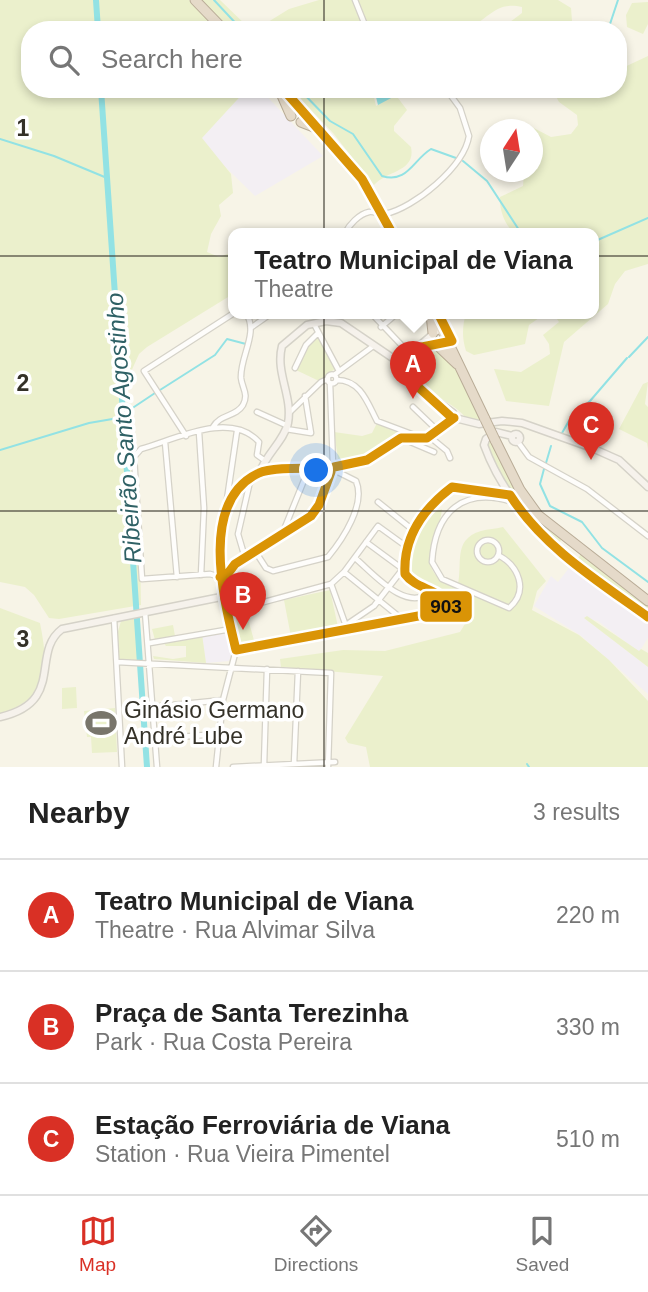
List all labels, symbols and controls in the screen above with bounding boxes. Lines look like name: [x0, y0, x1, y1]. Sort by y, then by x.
search box: [21, 21, 627, 98]
icon: search: [45, 41, 83, 79]
text: Search here: [101, 44, 243, 74]
text: 1: [17, 115, 30, 141]
north arrow: [480, 119, 543, 182]
popup: [228, 228, 599, 319]
text: Teatro Municipal de Viana: [254, 245, 573, 275]
text: Theatre: [254, 276, 334, 302]
water label: Ribeirão Santo Agostinho: [101, 292, 146, 564]
pin: A: [390, 341, 436, 399]
text: 2: [17, 370, 29, 396]
pin: C: [568, 402, 614, 460]
your location: [299, 453, 333, 487]
pin: B: [220, 572, 266, 630]
line badge: 903: [419, 590, 473, 623]
text: 903: [430, 596, 462, 617]
text: 3: [17, 626, 29, 652]
place label: Ginásio Germano André Lube: [124, 697, 304, 749]
sports icon: Ginásio Germano André Lube: [84, 706, 118, 740]
text: Nearby: [28, 796, 130, 829]
text: 3 results: [533, 799, 620, 825]
text: Teatro Municipal de Viana: [95, 886, 413, 916]
text: A: [43, 902, 59, 928]
text: 220 m: [556, 902, 620, 928]
text: Theatre · Rua Alvimar Silva: [95, 917, 375, 943]
text: Praça de Santa Terezinha: [95, 998, 408, 1028]
text: B: [43, 1014, 59, 1040]
text: 330 m: [556, 1014, 620, 1040]
text: Park · Rua Costa Pereira: [95, 1029, 352, 1055]
text: Estação Ferroviária de Viana: [95, 1110, 450, 1140]
text: C: [43, 1126, 59, 1152]
text: 510 m: [556, 1126, 620, 1152]
text: Station · Rua Vieira Pimentel: [95, 1141, 390, 1167]
tab: Map: [79, 1212, 117, 1276]
tab: Directions: [274, 1212, 358, 1276]
tab: Saved: [515, 1212, 569, 1276]

